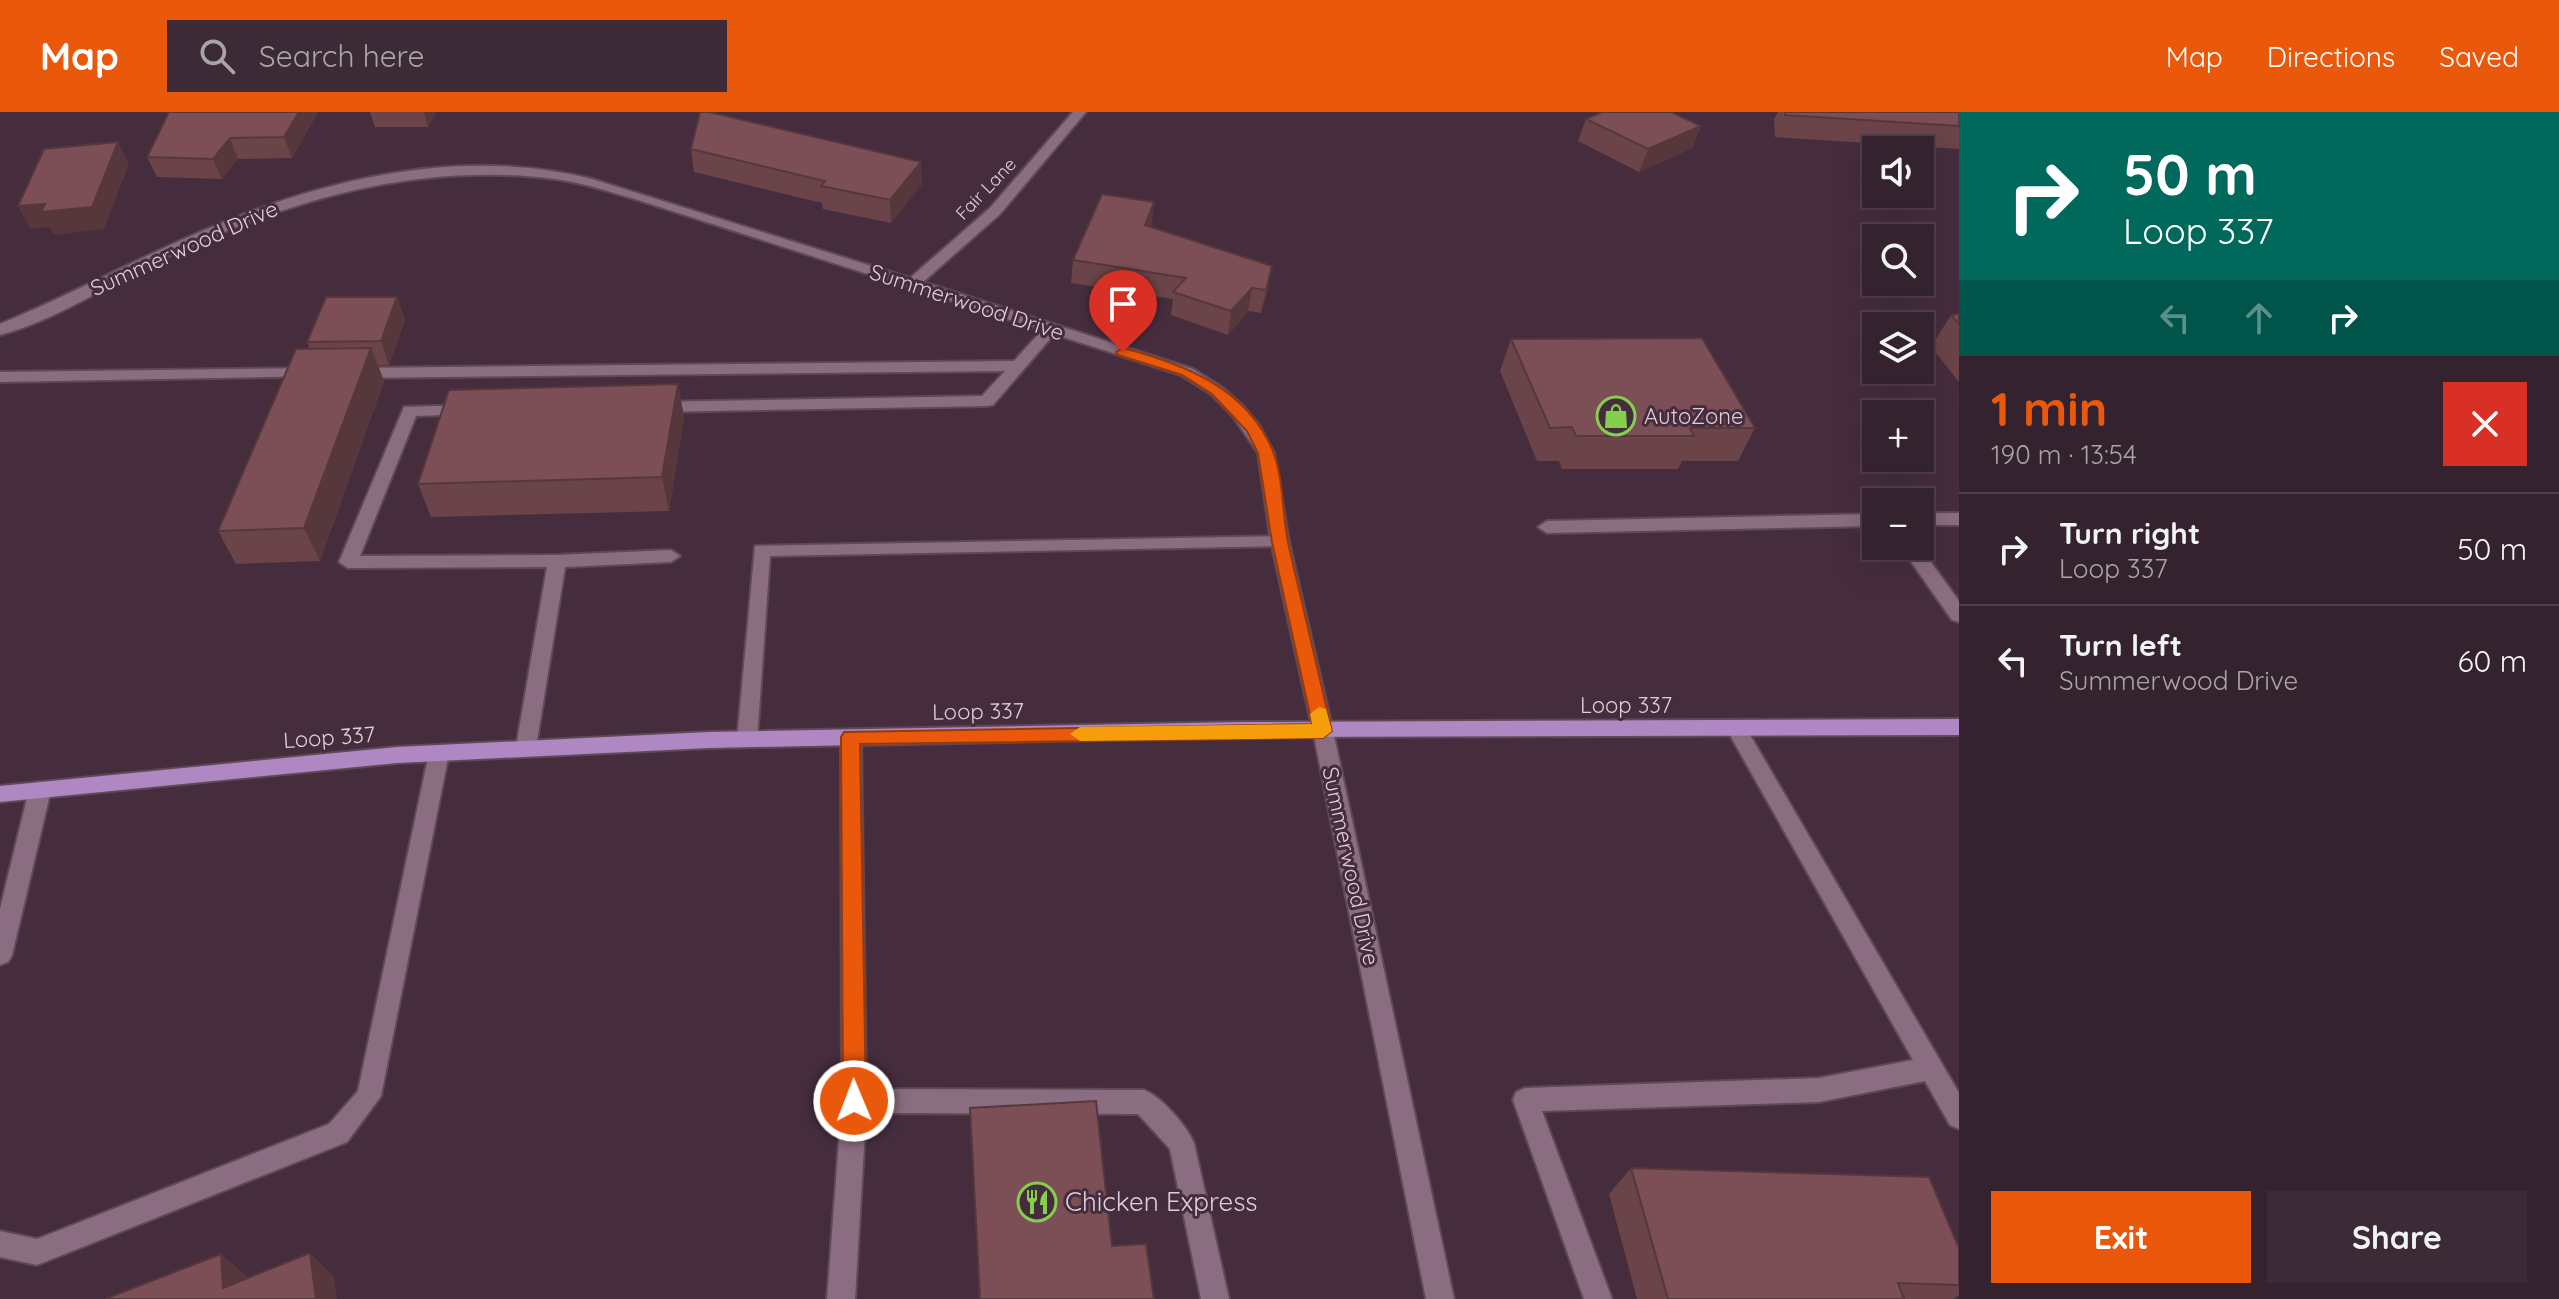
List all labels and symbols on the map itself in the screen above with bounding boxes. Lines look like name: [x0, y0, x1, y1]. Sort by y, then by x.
street label: Fair Lane: [950, 153, 1021, 225]
street label: Summerwood Drive: [86, 194, 282, 302]
street label: Summerwood Drive: [866, 257, 1068, 347]
pin: [1089, 270, 1157, 352]
shop icon: AutoZone: [1595, 395, 1637, 437]
place label: AutoZone: [1644, 402, 1743, 430]
street label: Loop 337: [1580, 691, 1672, 719]
street label: Loop 337: [932, 696, 1024, 726]
street label: Loop 337: [282, 720, 376, 754]
street label: Summerwood Drive: [1316, 764, 1386, 968]
position arrow: [812, 1059, 896, 1143]
restaurant icon: Chicken Express: [1016, 1181, 1058, 1223]
place label: Chicken Express: [1065, 1185, 1258, 1218]

